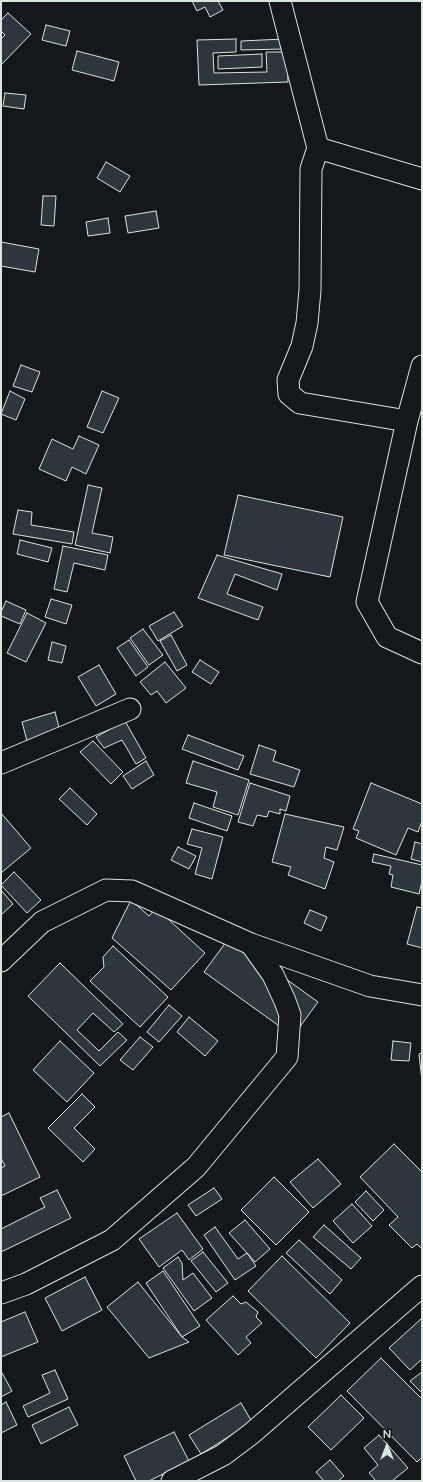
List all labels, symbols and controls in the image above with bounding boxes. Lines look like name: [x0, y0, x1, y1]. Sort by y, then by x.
north arrow: [367, 1426, 407, 1466]
text: N: [383, 1427, 391, 1440]

